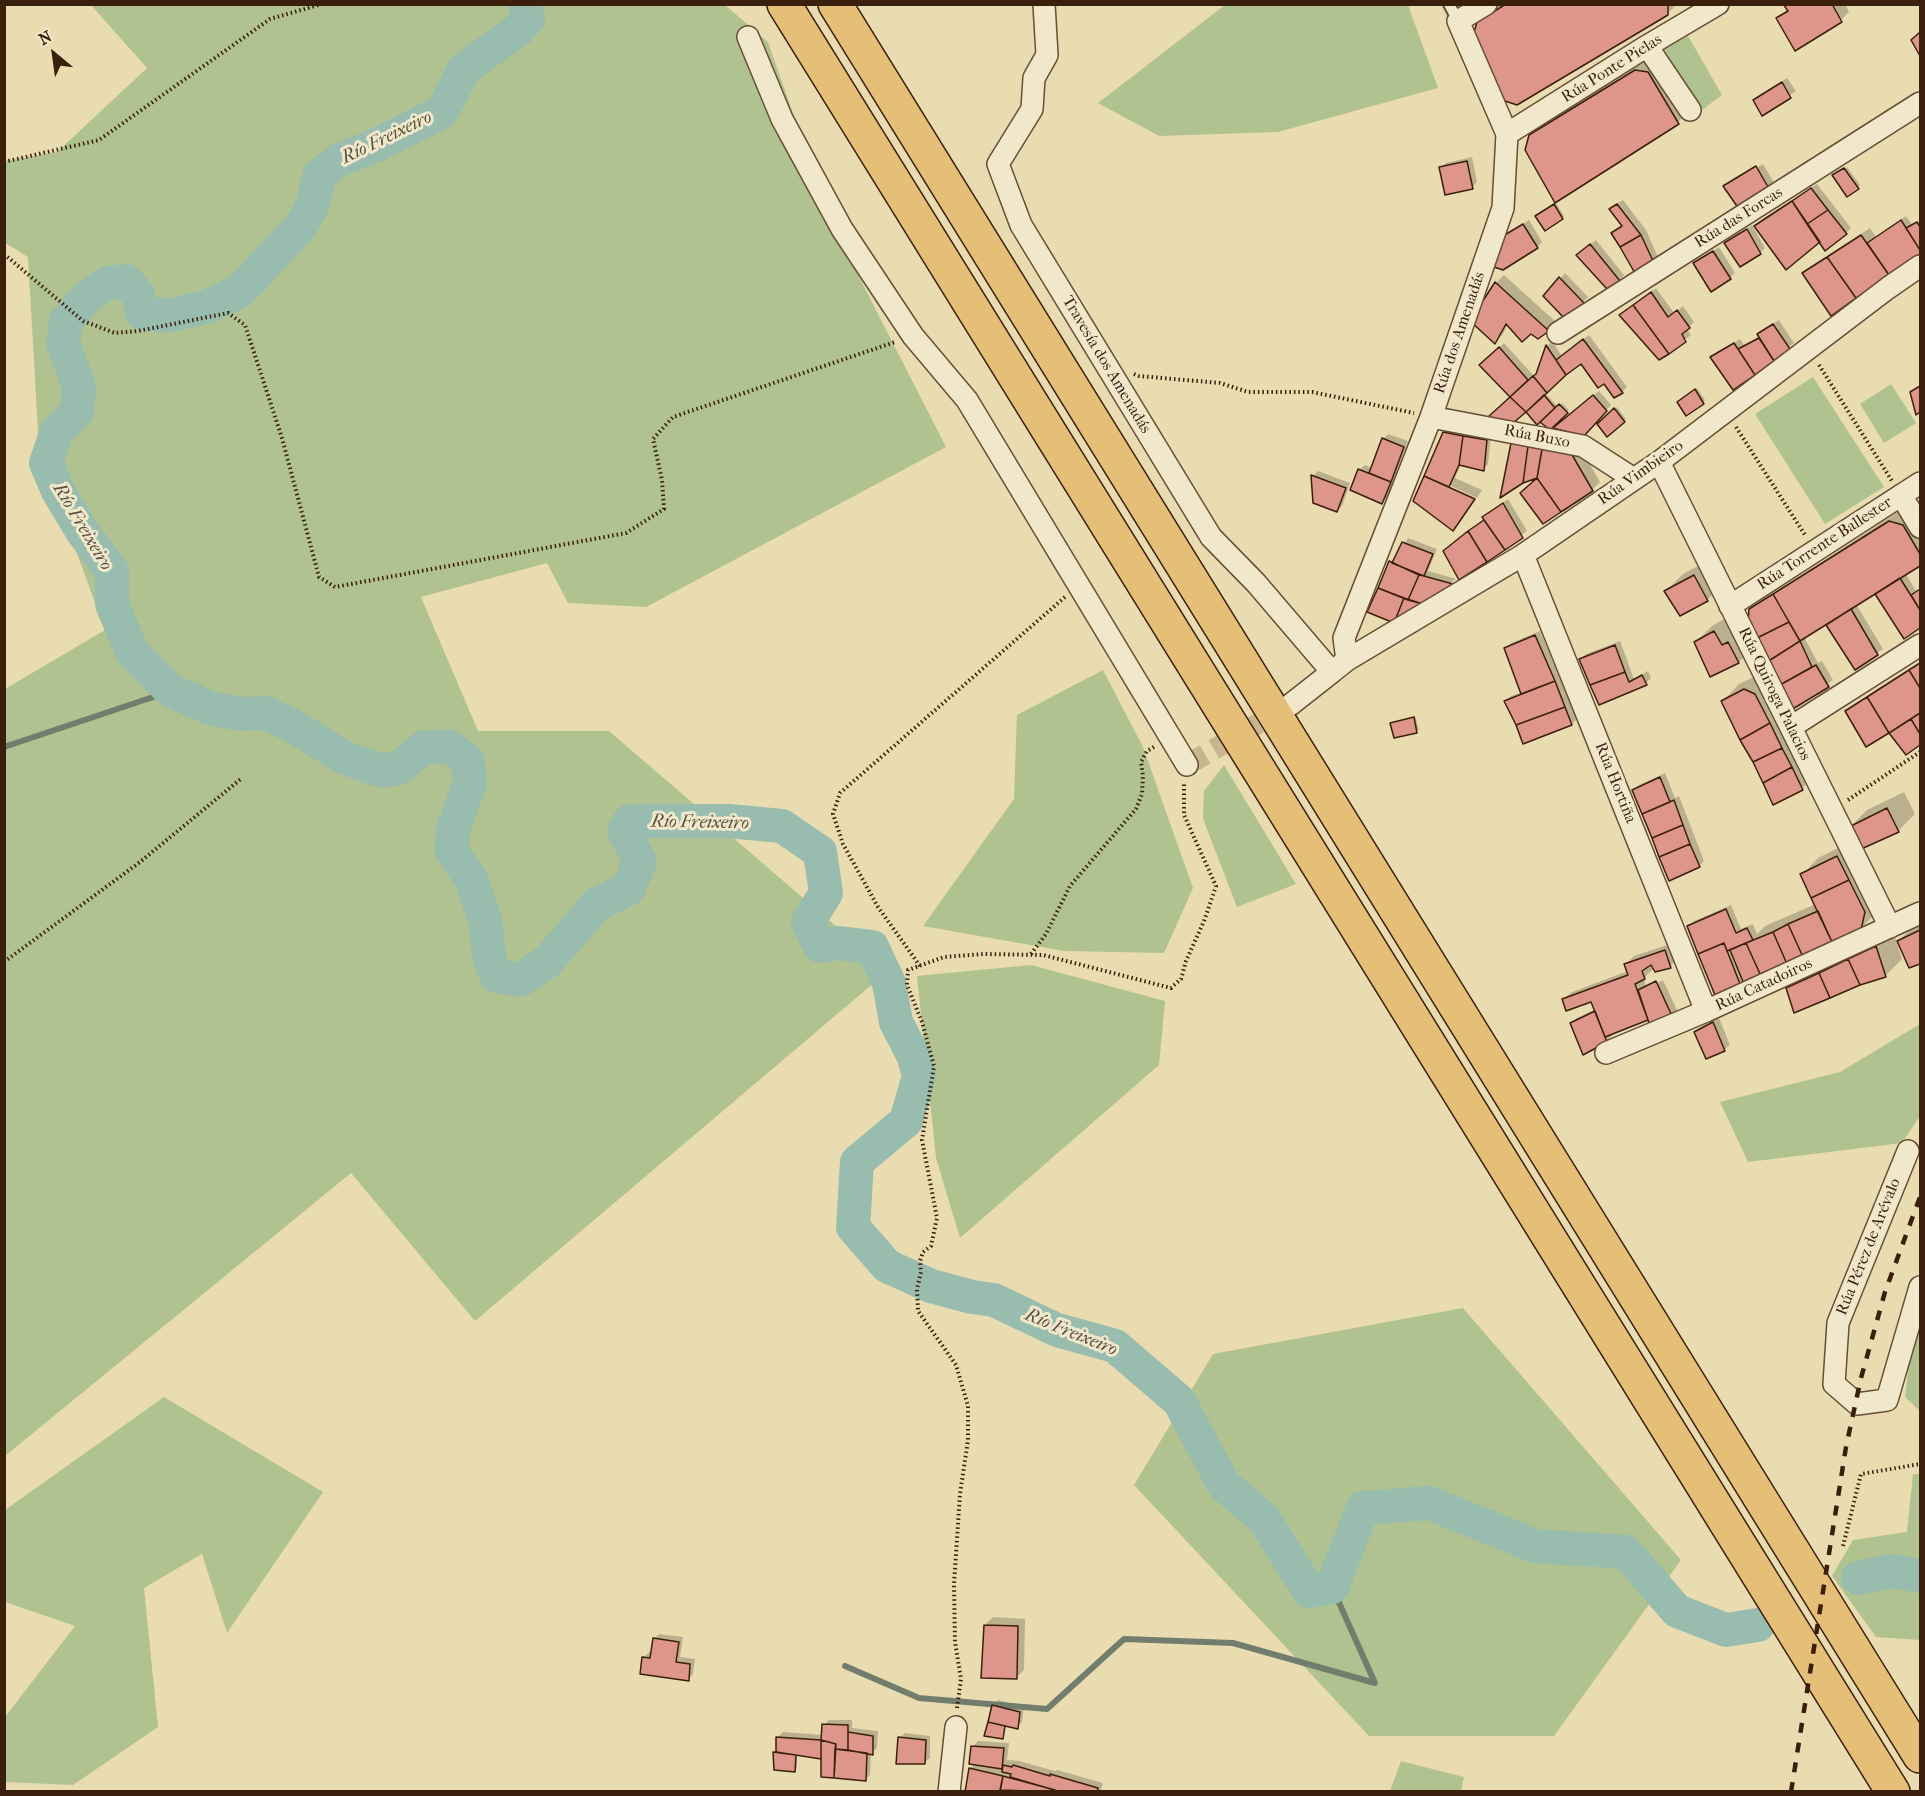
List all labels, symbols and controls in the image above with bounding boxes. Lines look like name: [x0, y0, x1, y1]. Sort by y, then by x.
north arrow: [24, 24, 84, 84]
text: N: [35, 27, 55, 49]
street label: Rúa Ponte Pielas: [1558, 30, 1666, 108]
water label: Río Freixeiro: [338, 107, 436, 169]
street label: Rúa das Forcas: [1691, 183, 1787, 253]
street label: Rúa dos Amenadás: [1430, 270, 1490, 396]
street label: Travesía dos Amenadás: [1057, 293, 1155, 437]
street label: Rúa Buxo: [1502, 421, 1572, 453]
street label: Rúa Vimbieiro: [1595, 436, 1687, 510]
water label: Río Freixeiro: [48, 480, 116, 574]
street label: Rúa Torrente Ballester: [1754, 493, 1896, 595]
street label: Rúa Quiroga Palacios: [1733, 624, 1815, 764]
street label: Rúa Hortiña: [1590, 740, 1640, 826]
water label: Río Freixeiro: [651, 811, 749, 835]
street label: Rúa Catadoiros: [1713, 954, 1815, 1016]
street label: Rúa Pérez de Arévalo: [1833, 1176, 1905, 1318]
water label: Río Freixeiro: [1022, 1305, 1120, 1361]

